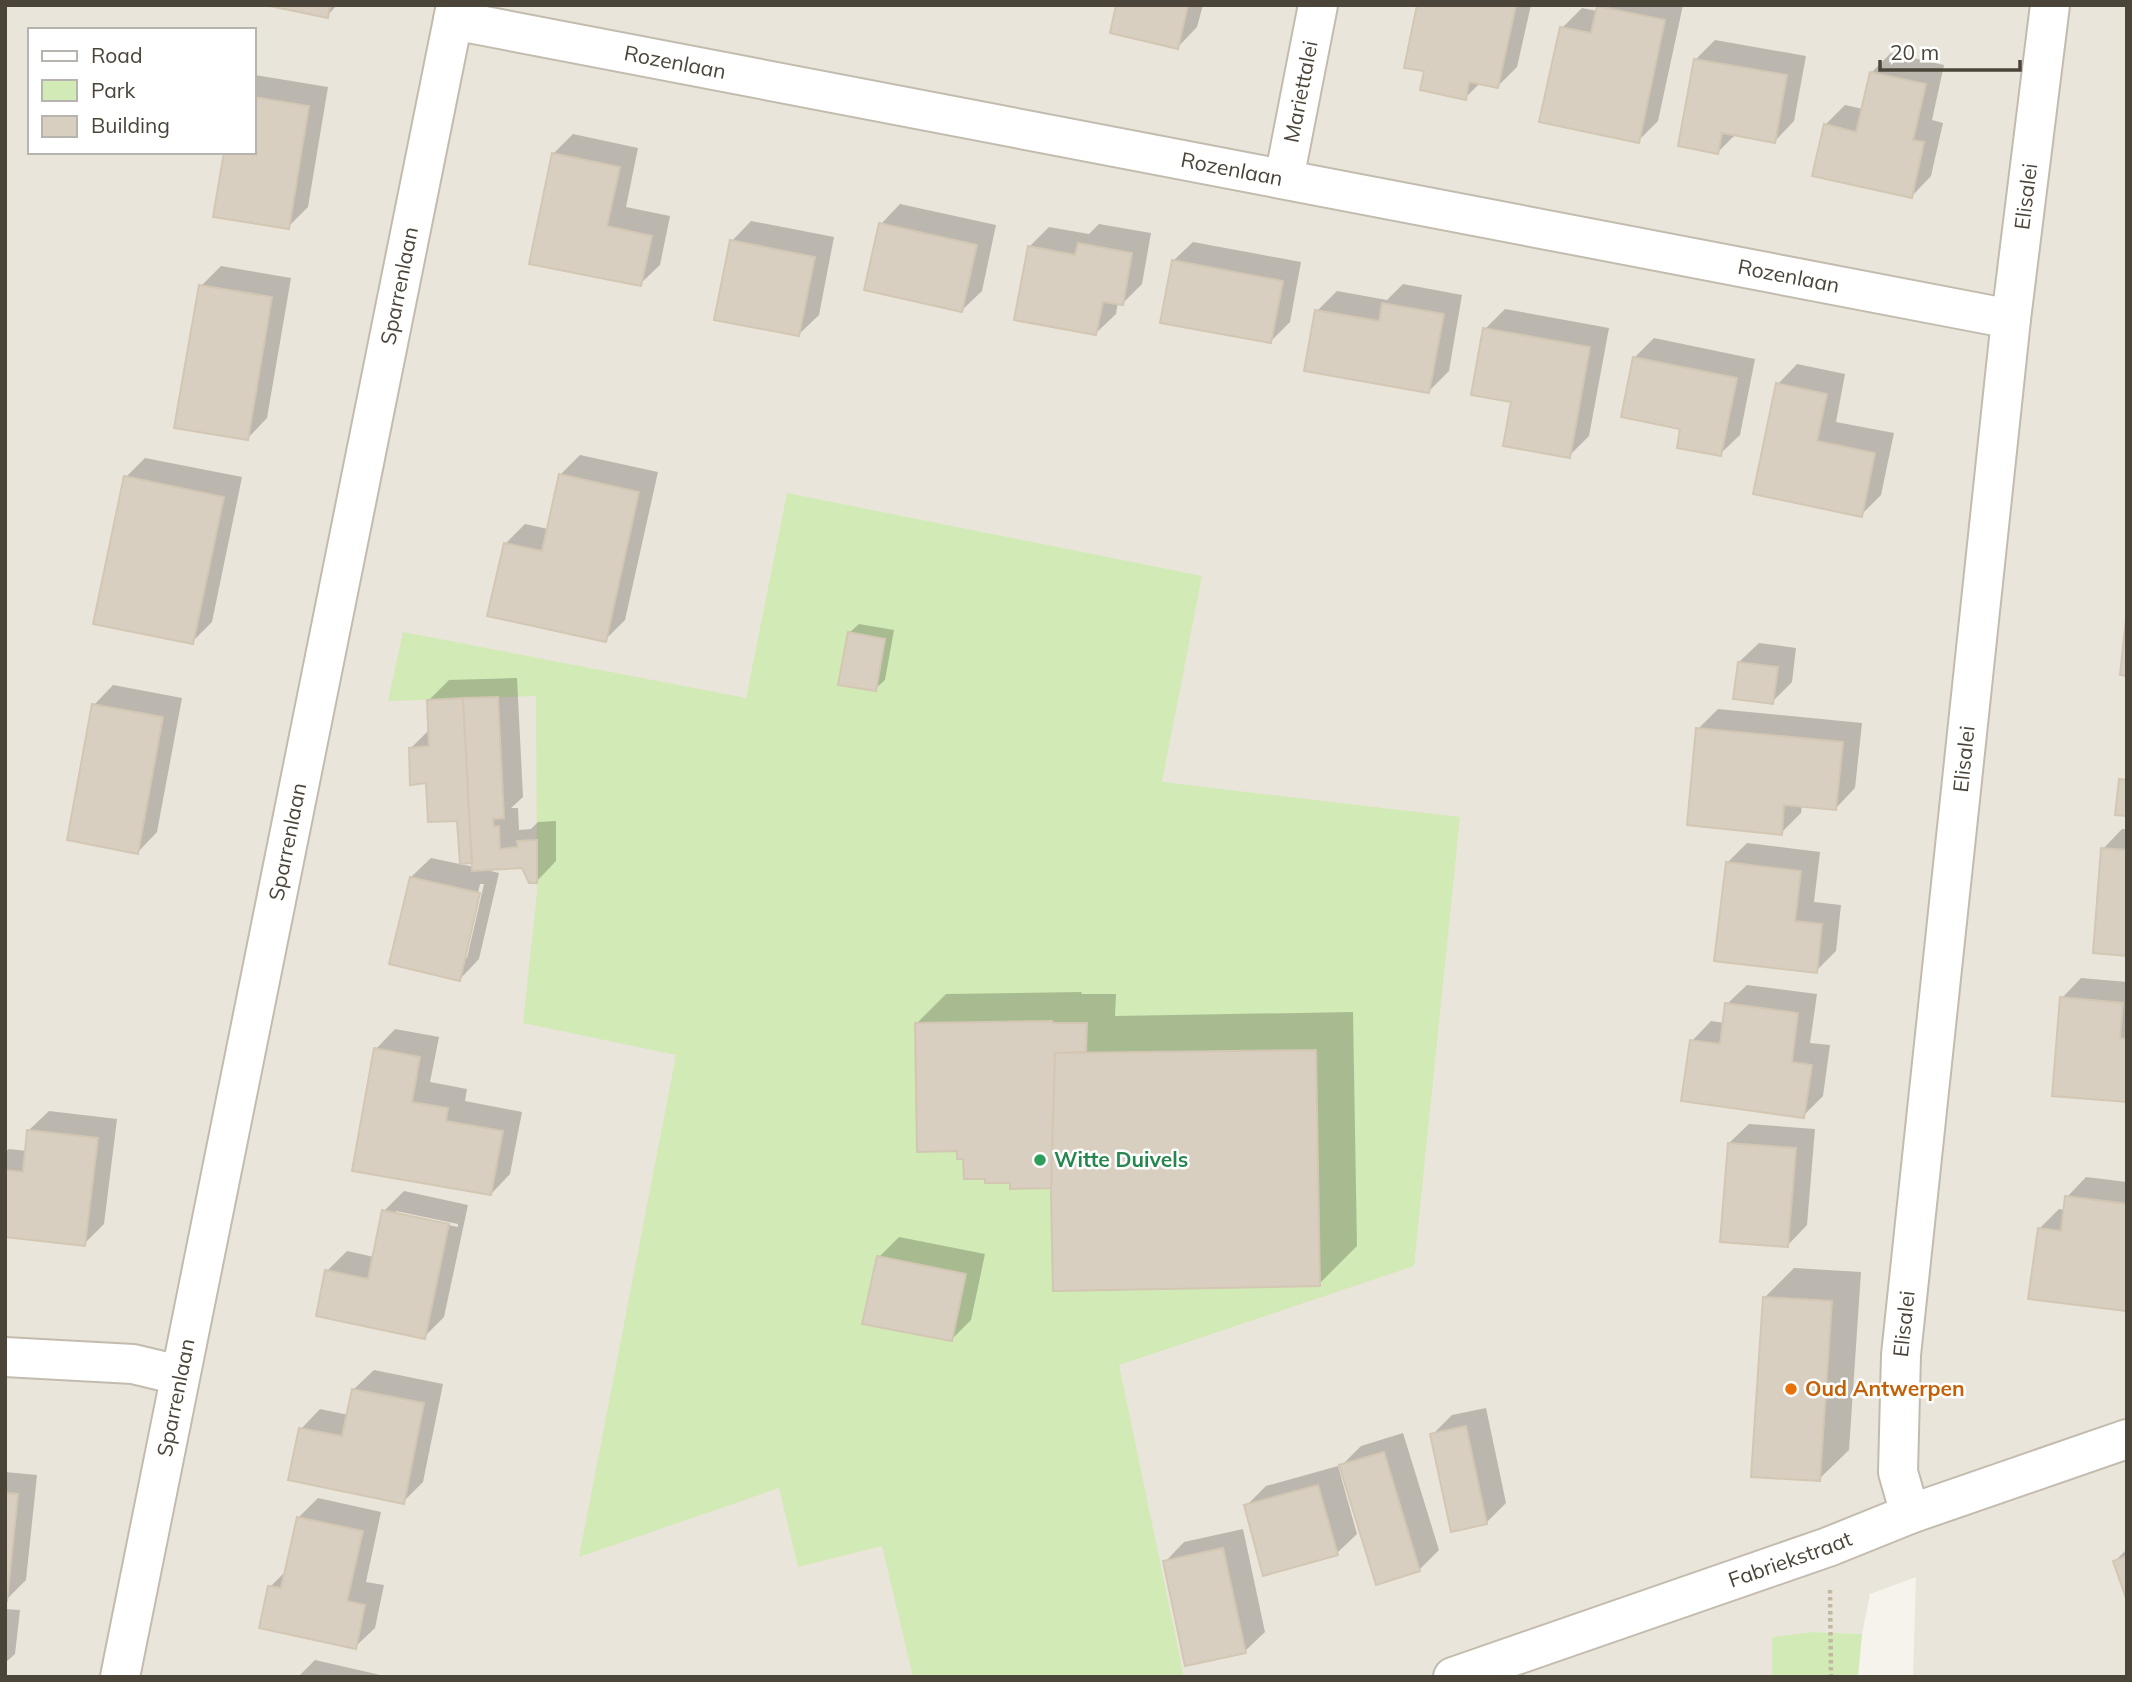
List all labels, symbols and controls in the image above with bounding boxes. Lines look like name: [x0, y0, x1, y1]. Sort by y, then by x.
legend: [28, 28, 256, 154]
scale bar: [1880, 28, 2020, 72]
street label: Mariettalei: [1277, 38, 1323, 145]
street label: Rozenlaan: [622, 39, 728, 84]
text: 20 m: [1890, 39, 1939, 65]
text: Road: [91, 42, 142, 68]
text: Park: [91, 77, 135, 103]
text: Building: [91, 112, 170, 138]
street label: Rozenlaan: [1179, 146, 1285, 191]
street label: Elisalei: [2008, 162, 2042, 231]
street label: Sparrenlaan: [374, 224, 423, 347]
street label: Rozenlaan: [1736, 253, 1842, 298]
street label: Elisalei: [1947, 724, 1980, 794]
street label: Sparrenlaan: [262, 780, 311, 903]
place label: Witte Duivels: [1054, 1146, 1188, 1172]
marker: Witte Duivels: [1032, 1152, 1048, 1168]
street label: Elisalei: [1887, 1289, 1920, 1358]
street label: Sparrenlaan: [151, 1336, 200, 1459]
place label: Oud Antwerpen: [1805, 1375, 1965, 1401]
marker: Oud Antwerpen: [1783, 1381, 1799, 1397]
street label: Fabriekstraat: [1725, 1525, 1855, 1593]

